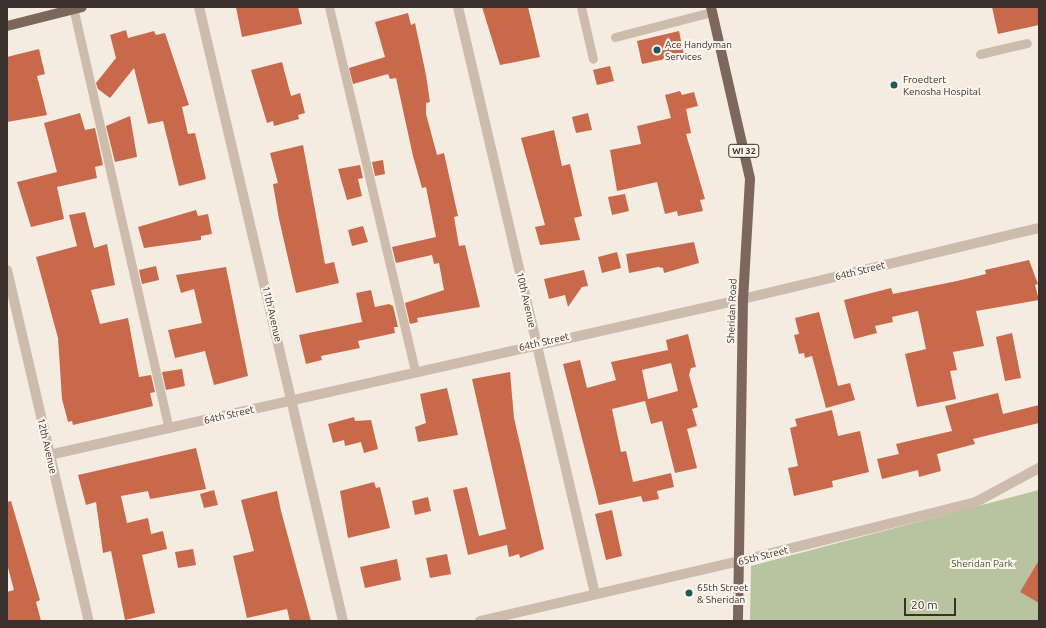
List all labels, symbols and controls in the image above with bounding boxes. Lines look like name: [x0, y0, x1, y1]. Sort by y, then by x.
place label: Ace Handyman Services: [665, 38, 732, 62]
marker: Ace Handyman Services: [652, 45, 662, 55]
place label: Froedtert Kenosha Hospital: [903, 73, 981, 96]
marker: Froedtert Kenosha Hospital: [888, 79, 900, 91]
road number: WI 32: [728, 144, 760, 158]
street label: 64th Street: [834, 259, 886, 283]
street label: 10th Avenue: [514, 271, 538, 329]
street label: Sheridan Road: [725, 278, 739, 344]
street label: 11th Avenue: [260, 285, 284, 343]
street label: 64th Street: [518, 330, 570, 354]
street label: 64th Street: [203, 403, 255, 427]
street label: 12th Avenue: [35, 417, 59, 475]
street label: 65th Street: [737, 544, 789, 568]
park label: Sheridan Park: [951, 558, 1013, 570]
place label: 65th Street & Sheridan: [697, 581, 748, 604]
marker: 65th Street & Sheridan: [684, 588, 694, 598]
scale bar: [906, 590, 958, 616]
text: 20 m: [911, 598, 938, 611]

